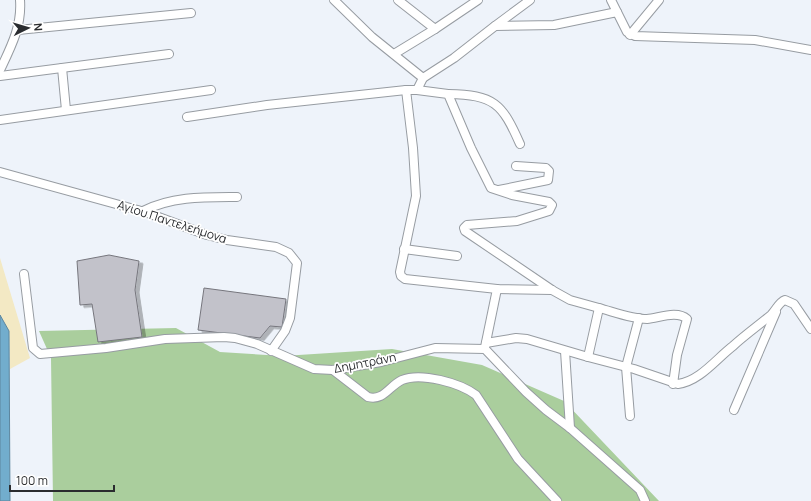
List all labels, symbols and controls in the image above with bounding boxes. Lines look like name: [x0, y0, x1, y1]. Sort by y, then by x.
north arrow: [8, 8, 48, 48]
text: N: [31, 22, 46, 32]
street label: Αγίου Παντελεήμονα: [115, 196, 229, 247]
street label: Δημητράνη: [332, 348, 397, 377]
scale bar: [10, 467, 114, 493]
text: 100 m: [16, 472, 48, 489]

